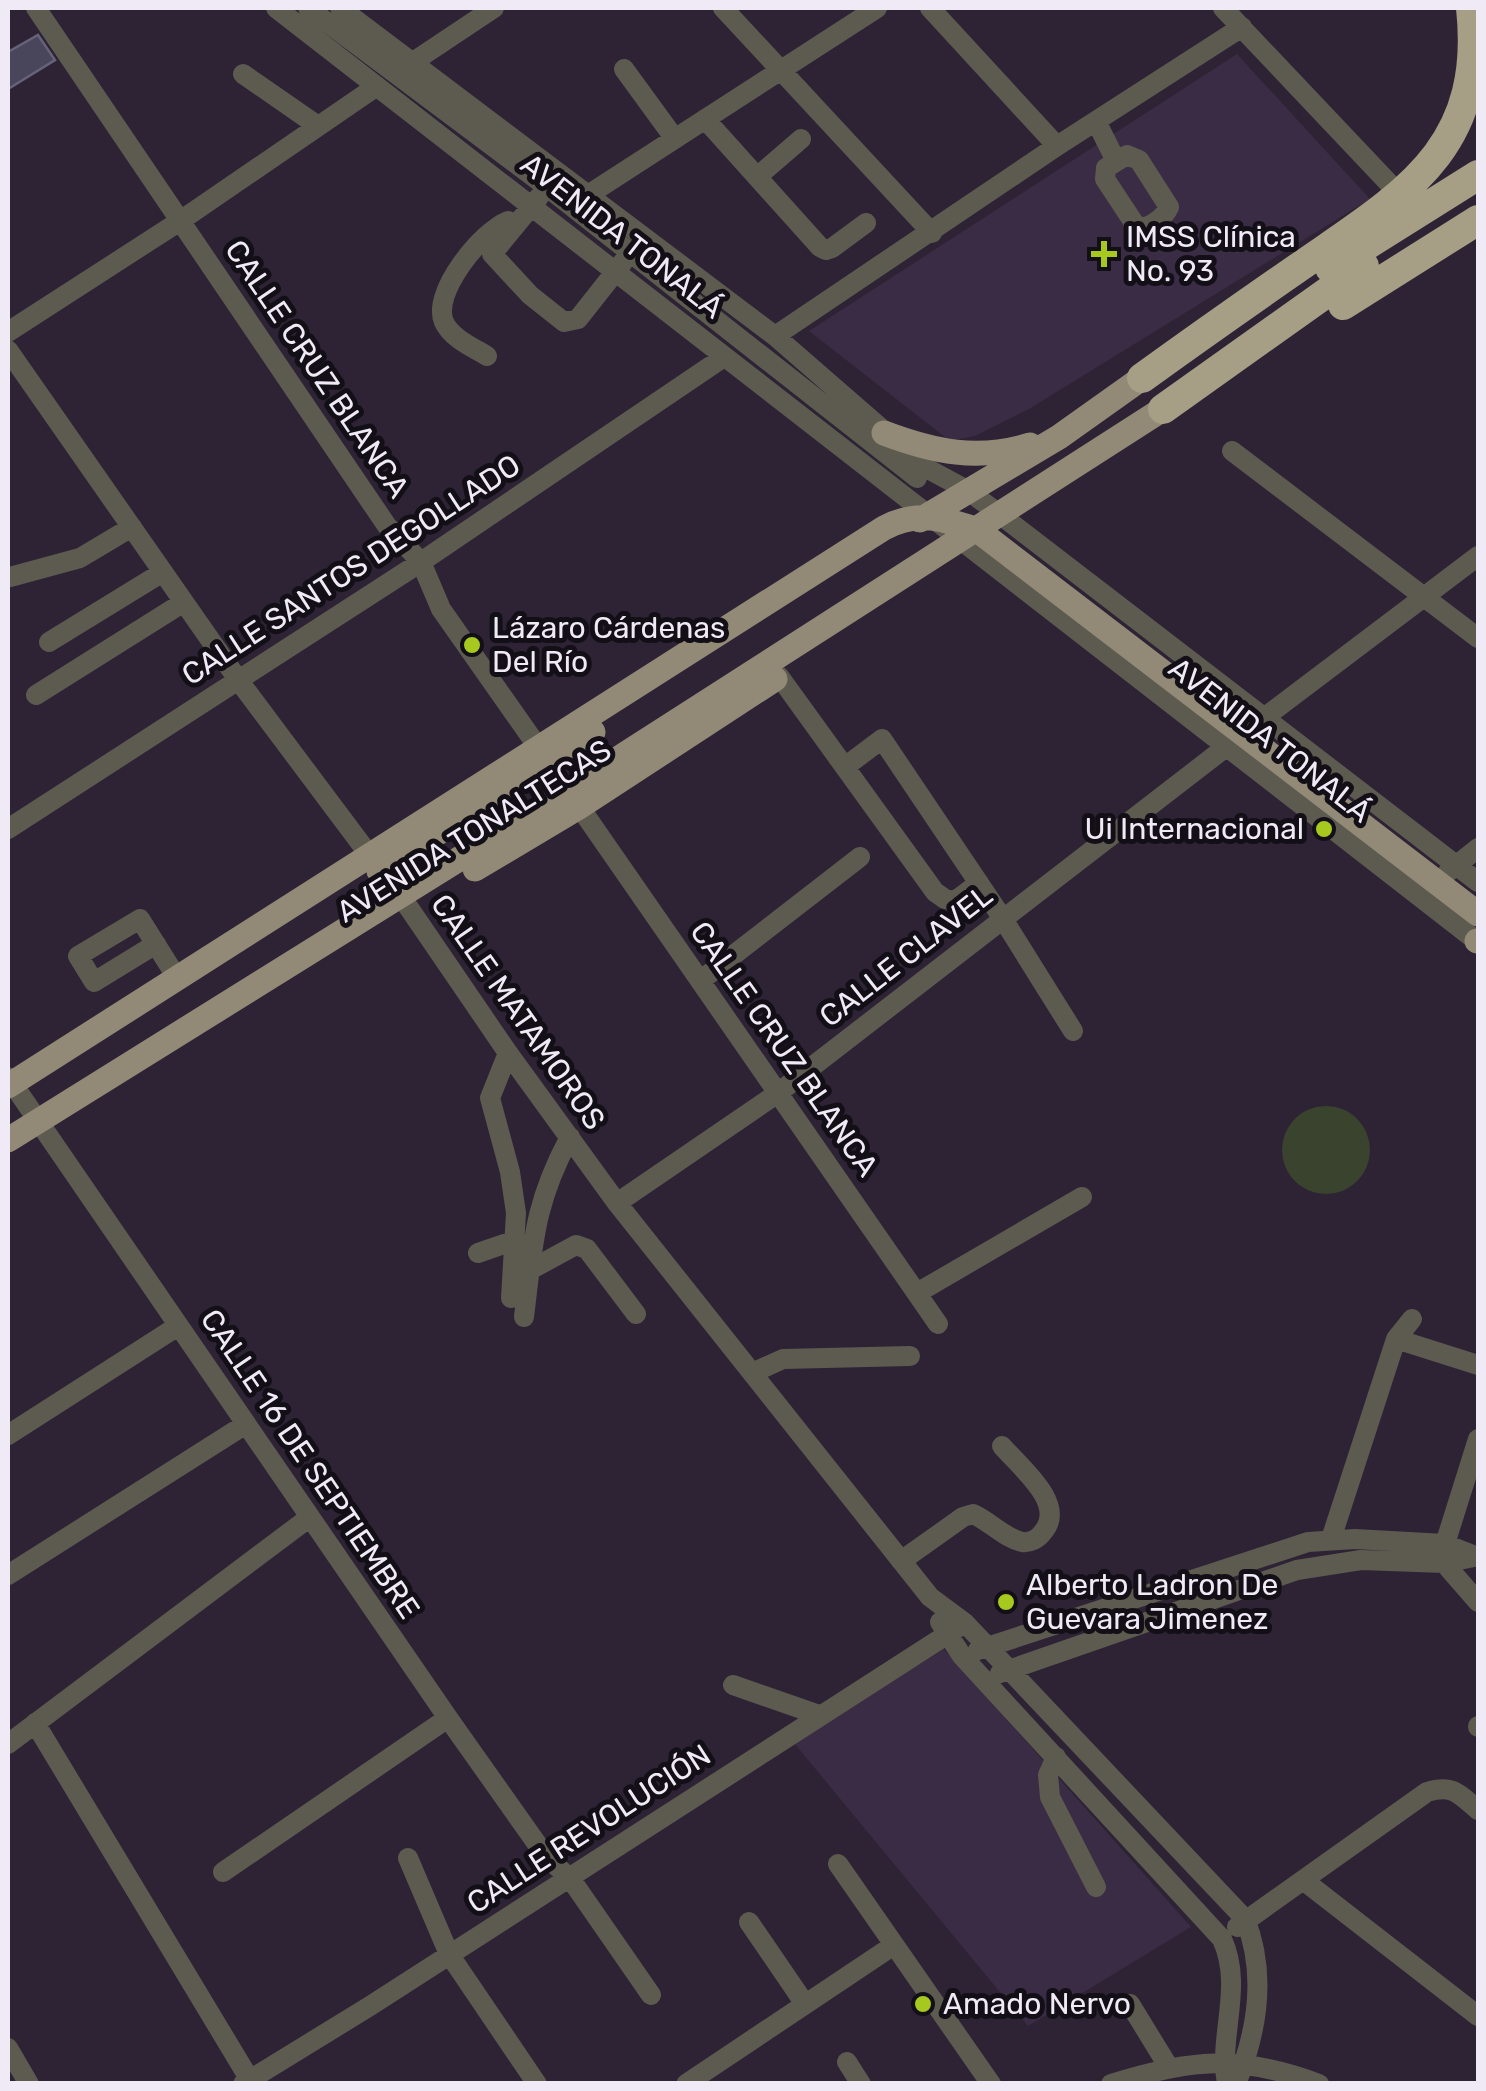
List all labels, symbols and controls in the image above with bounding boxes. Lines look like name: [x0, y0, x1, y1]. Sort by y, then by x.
street label: AVENIDA TONALÁ: [514, 146, 730, 326]
place label: IMSS Clínica No. 93: [1126, 219, 1296, 289]
street label: CALLE CRUZ BLANCA: [217, 233, 417, 505]
marker: IMSS Clínica No. 93: [1091, 241, 1117, 267]
street label: CALLE SANTOS DEGOLLADO: [175, 447, 527, 693]
place label: Lázaro Cárdenas Del Río: [492, 610, 725, 680]
marker: Lázaro Cárdenas Del Río: [461, 634, 483, 656]
street label: AVENIDA TONALÁ: [1162, 650, 1378, 830]
street label: AVENIDA TONALTECAS: [330, 732, 618, 930]
place label: Ui Internacional: [1084, 811, 1304, 847]
marker: Ui Internacional: [1313, 818, 1335, 840]
street label: CALLE CLAVEL: [812, 877, 1000, 1035]
street label: CALLE MATAMOROS: [423, 887, 613, 1137]
street label: CALLE CRUZ BLANCA: [682, 915, 886, 1183]
street label: CALLE 16 DE SEPTIEMBRE: [193, 1303, 427, 1625]
place label: Alberto Ladron De Guevara Jimenez: [1026, 1567, 1278, 1637]
marker: Alberto Ladron De Guevara Jimenez: [995, 1591, 1017, 1613]
street label: CALLE REVOLUCIÓN: [461, 1737, 717, 1921]
place label: Amado Nervo: [943, 1986, 1131, 2022]
marker: Amado Nervo: [912, 1993, 934, 2015]

